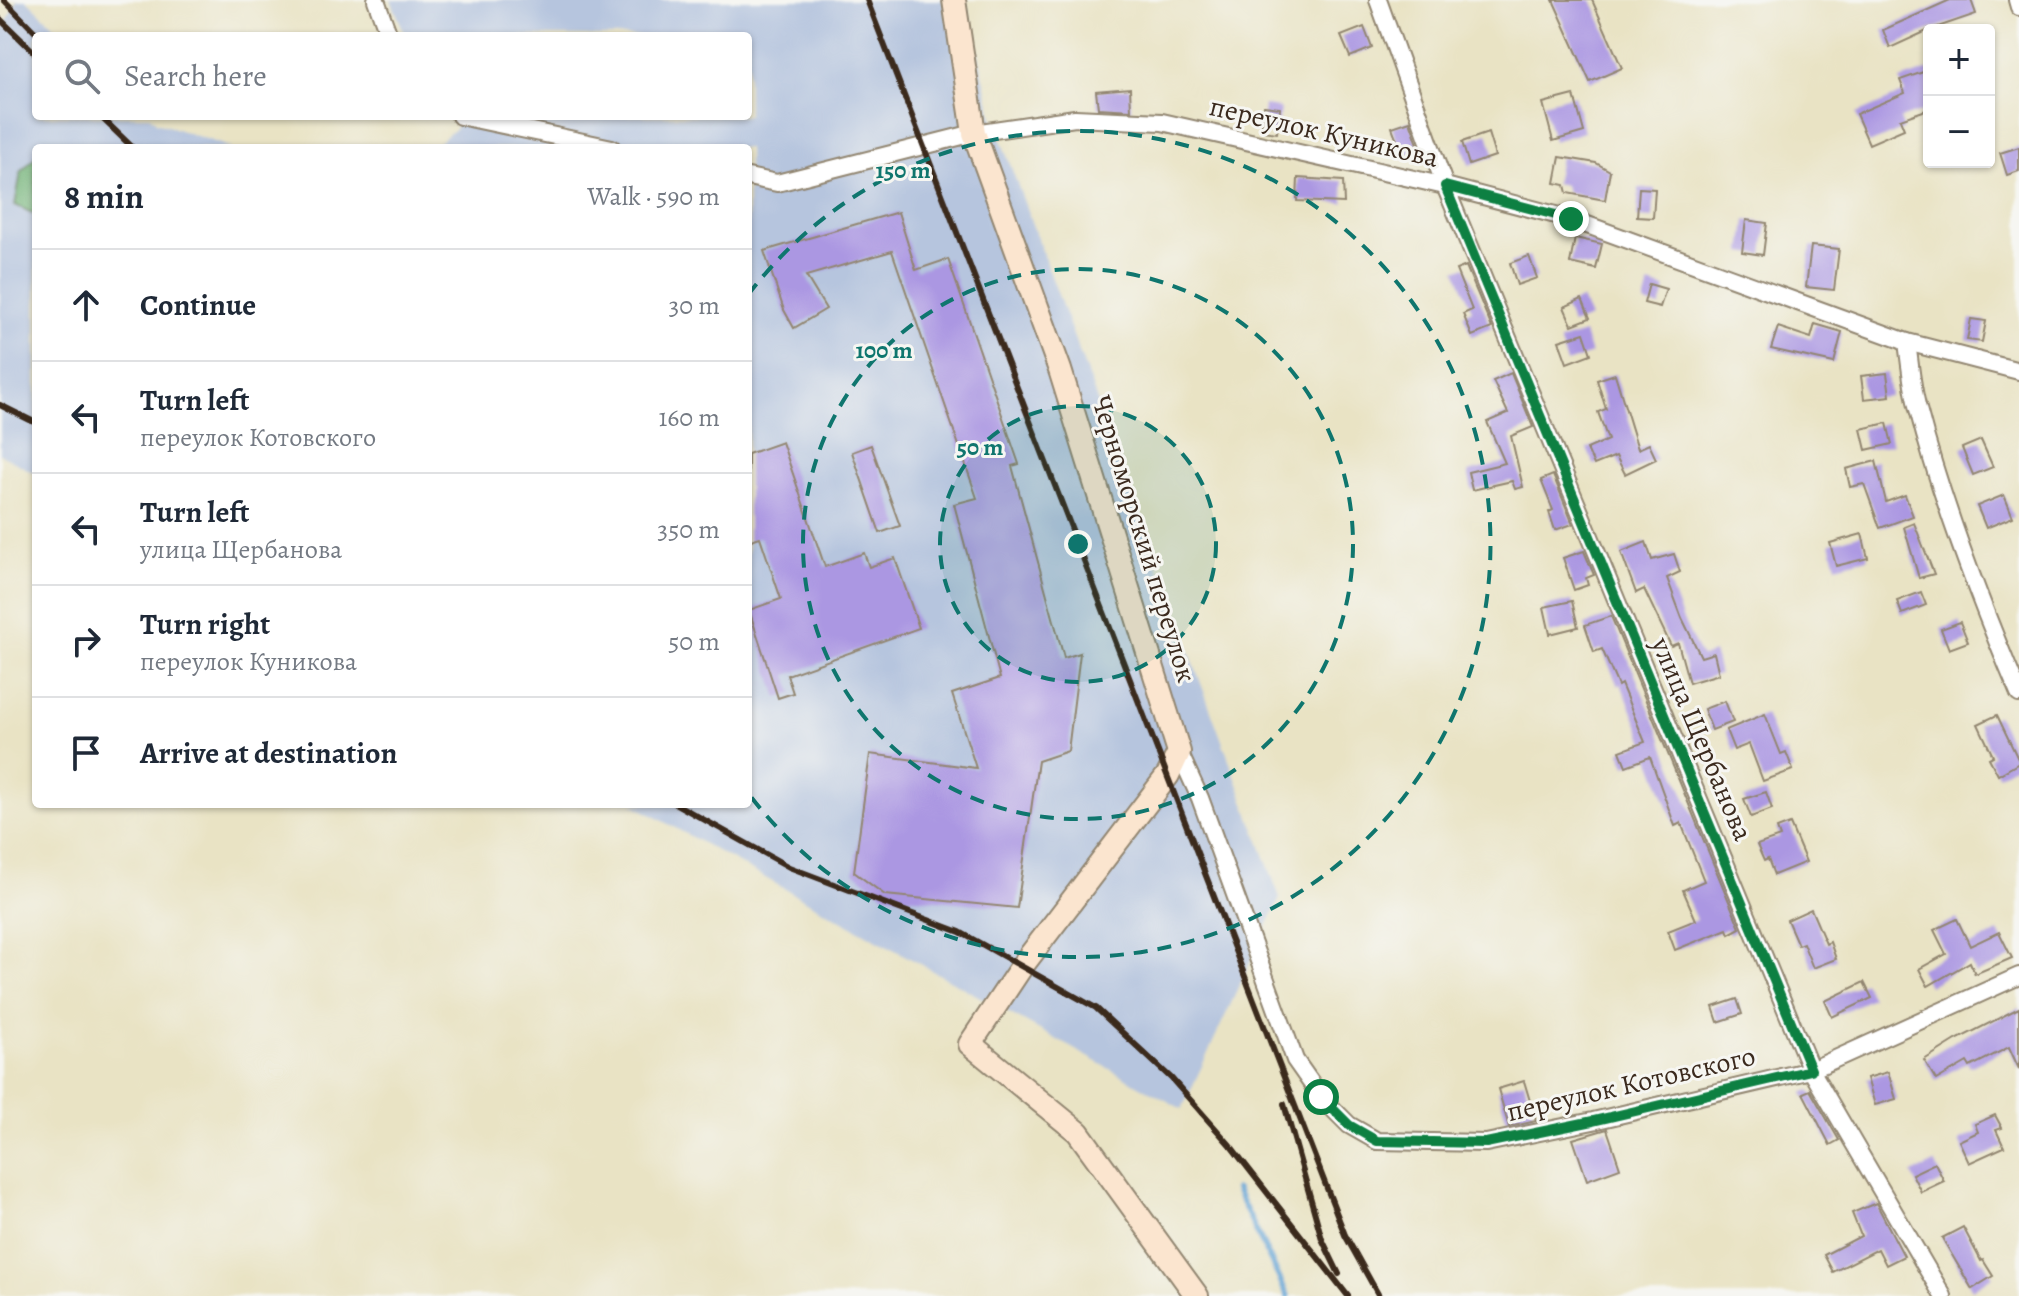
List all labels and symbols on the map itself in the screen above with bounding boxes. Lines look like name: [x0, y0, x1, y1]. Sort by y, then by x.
street label: переулок Куникова: [1206, 87, 1442, 177]
text: 150 m: [875, 154, 931, 186]
route end: [1553, 201, 1589, 237]
text: 100 m: [855, 334, 913, 366]
street label: Черноморский переулок: [1082, 391, 1206, 687]
text: 50 m: [957, 431, 1003, 463]
centre of rings: [1064, 530, 1092, 558]
street label: улица Щербанова: [1642, 630, 1762, 847]
street label: переулок Котовского: [1503, 1037, 1759, 1131]
route start: [1303, 1079, 1339, 1115]

